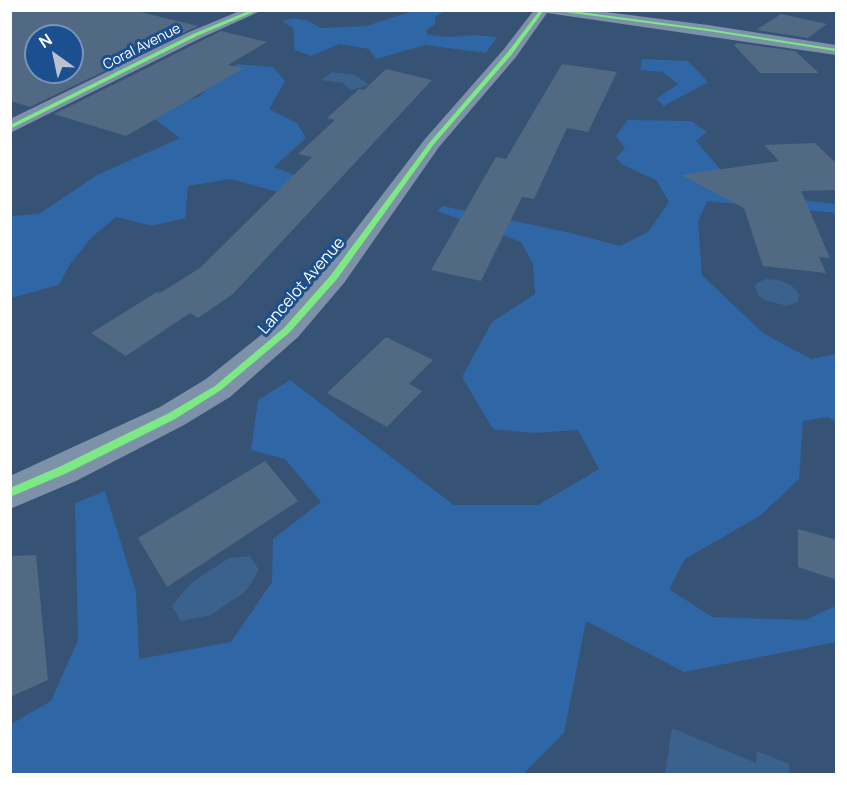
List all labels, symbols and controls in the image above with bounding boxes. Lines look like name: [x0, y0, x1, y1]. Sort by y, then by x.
street label: Coral Avenue: [100, 20, 184, 74]
north arrow: [24, 24, 84, 84]
text: N: [34, 28, 56, 53]
street label: Lancelot Avenue: [255, 234, 349, 338]

